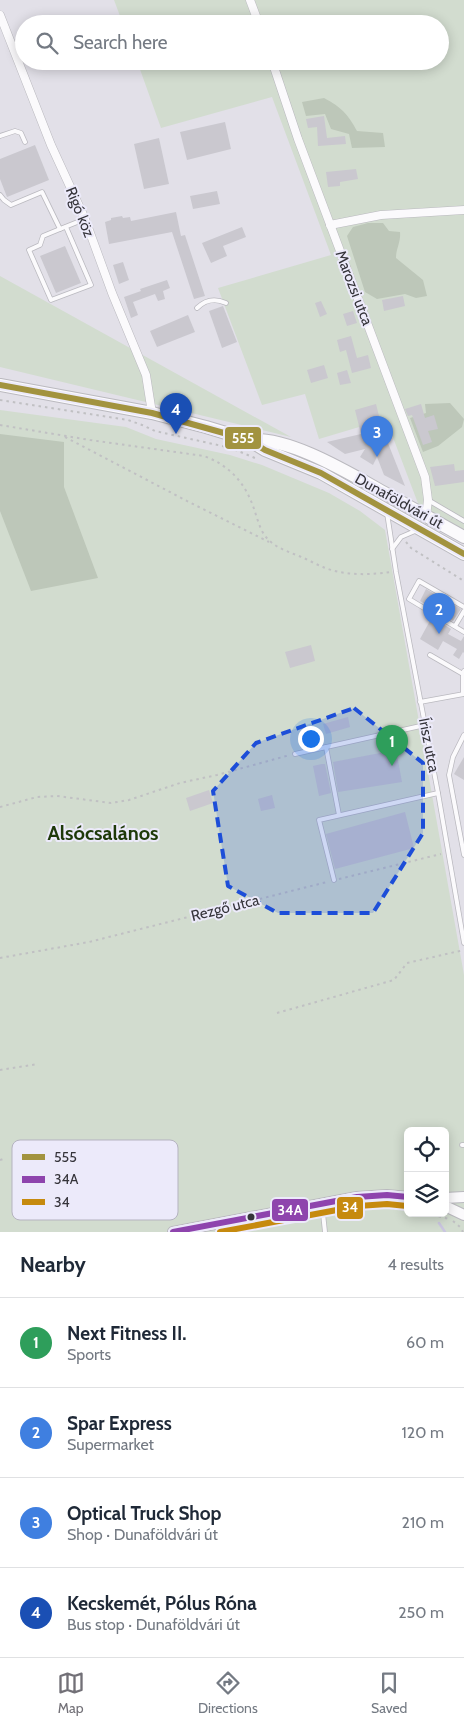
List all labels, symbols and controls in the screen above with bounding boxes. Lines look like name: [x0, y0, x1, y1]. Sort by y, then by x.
search box: [15, 15, 449, 70]
icon: search: [33, 29, 61, 57]
text: Search here: [73, 31, 167, 54]
street label: Rigó köz: [62, 184, 98, 240]
street label: Marozsi utca: [332, 248, 377, 329]
pin: 4: [160, 393, 192, 434]
pin: 3: [361, 416, 393, 457]
line badge: 555: [224, 426, 262, 450]
text: 555: [232, 429, 254, 447]
street label: Dunaföldvári út: [352, 469, 446, 533]
pin: 2: [423, 593, 455, 634]
street label: Írisz utca: [415, 716, 444, 775]
pin: 1: [376, 725, 408, 766]
your location: [298, 726, 324, 752]
district label: Alsócsalános: [47, 821, 159, 845]
street label: Rezgő utca: [189, 891, 262, 925]
map controls: [404, 1127, 449, 1217]
button: locate: [404, 1127, 449, 1172]
legend: [12, 1140, 178, 1220]
text: 555: [54, 1148, 77, 1166]
text: 34A: [54, 1170, 79, 1188]
button: layers: [404, 1172, 449, 1217]
text: 34: [54, 1193, 70, 1211]
line badge: 34: [336, 1196, 364, 1220]
line badge: 34A: [271, 1198, 309, 1222]
text: 34: [342, 1198, 358, 1216]
text: 34A: [278, 1201, 303, 1219]
unlabelled marker: [246, 1212, 256, 1222]
text: Nearby: [20, 1252, 86, 1277]
text: 4 results: [387, 1255, 444, 1274]
text: Next Fitness II.: [67, 1322, 187, 1345]
text: 1: [33, 1333, 39, 1352]
text: 60 m: [406, 1333, 444, 1352]
text: Sports: [67, 1345, 111, 1364]
text: Spar Express: [67, 1412, 172, 1435]
text: 2: [32, 1423, 40, 1442]
text: 120 m: [402, 1423, 444, 1442]
text: Supermarket: [67, 1435, 154, 1454]
text: Optical Truck Shop: [67, 1502, 221, 1525]
text: 3: [32, 1513, 40, 1532]
text: 210 m: [402, 1513, 444, 1532]
text: Shop · Dunaföldvári út: [67, 1525, 218, 1544]
text: Kecskemét, Pólus Róna: [67, 1592, 257, 1615]
text: 4: [31, 1603, 41, 1622]
text: 250 m: [398, 1603, 444, 1622]
text: Bus stop · Dunaföldvári út: [67, 1615, 240, 1634]
tab: Map: [57, 1669, 85, 1717]
tab: Directions: [198, 1669, 258, 1717]
tab: Saved: [371, 1669, 407, 1717]

